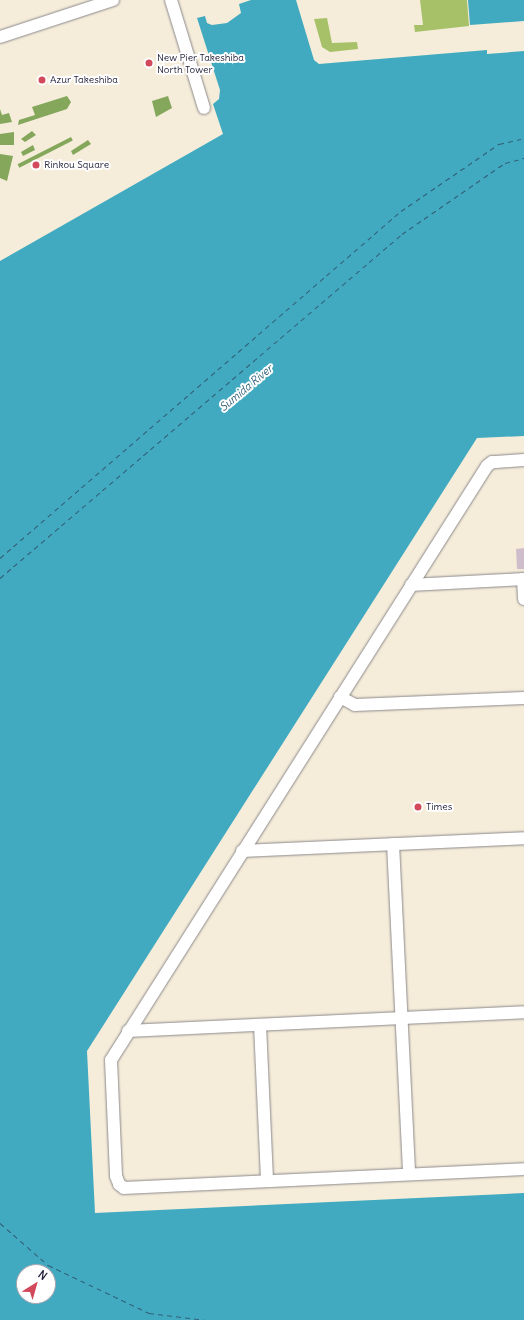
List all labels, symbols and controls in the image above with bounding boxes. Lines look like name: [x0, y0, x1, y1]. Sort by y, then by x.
place label: New Pier Takeshiba North Tower: [157, 51, 244, 74]
marker: New Pier Takeshiba North Tower: [144, 58, 154, 68]
place label: Azur Takeshiba: [50, 74, 118, 86]
marker: Azur Takeshiba: [37, 75, 47, 85]
place label: Rinkou Square: [44, 159, 109, 171]
marker: Rinkou Square: [31, 160, 41, 170]
water label: Sumida River: [217, 362, 275, 414]
place label: Times: [426, 801, 452, 813]
marker: Times: [413, 802, 423, 812]
north arrow: [16, 1264, 56, 1304]
text: N: [35, 1267, 50, 1283]

